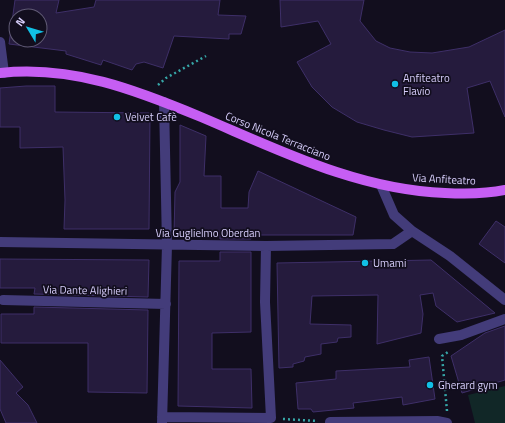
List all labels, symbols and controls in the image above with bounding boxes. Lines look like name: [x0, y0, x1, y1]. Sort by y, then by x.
north arrow: [8, 8, 48, 48]
text: N: [11, 14, 29, 30]
place label: Anfiteatro Flavio: [403, 70, 450, 99]
marker: Anfiteatro Flavio: [390, 79, 400, 89]
street label: Corso Nicola Terracciano: [223, 108, 333, 165]
place label: Velvet Cafè: [125, 109, 177, 125]
marker: Velvet Cafè: [112, 112, 122, 122]
street label: Via Anfiteatro: [412, 169, 476, 189]
street label: Via Guglielmo Oberdan: [156, 225, 261, 241]
place label: Umami: [373, 255, 406, 271]
marker: Umami: [360, 258, 370, 268]
street label: Via Dante Alighieri: [43, 281, 127, 299]
place label: Gherard gym: [438, 377, 498, 393]
marker: Gherard gym: [425, 380, 435, 390]

